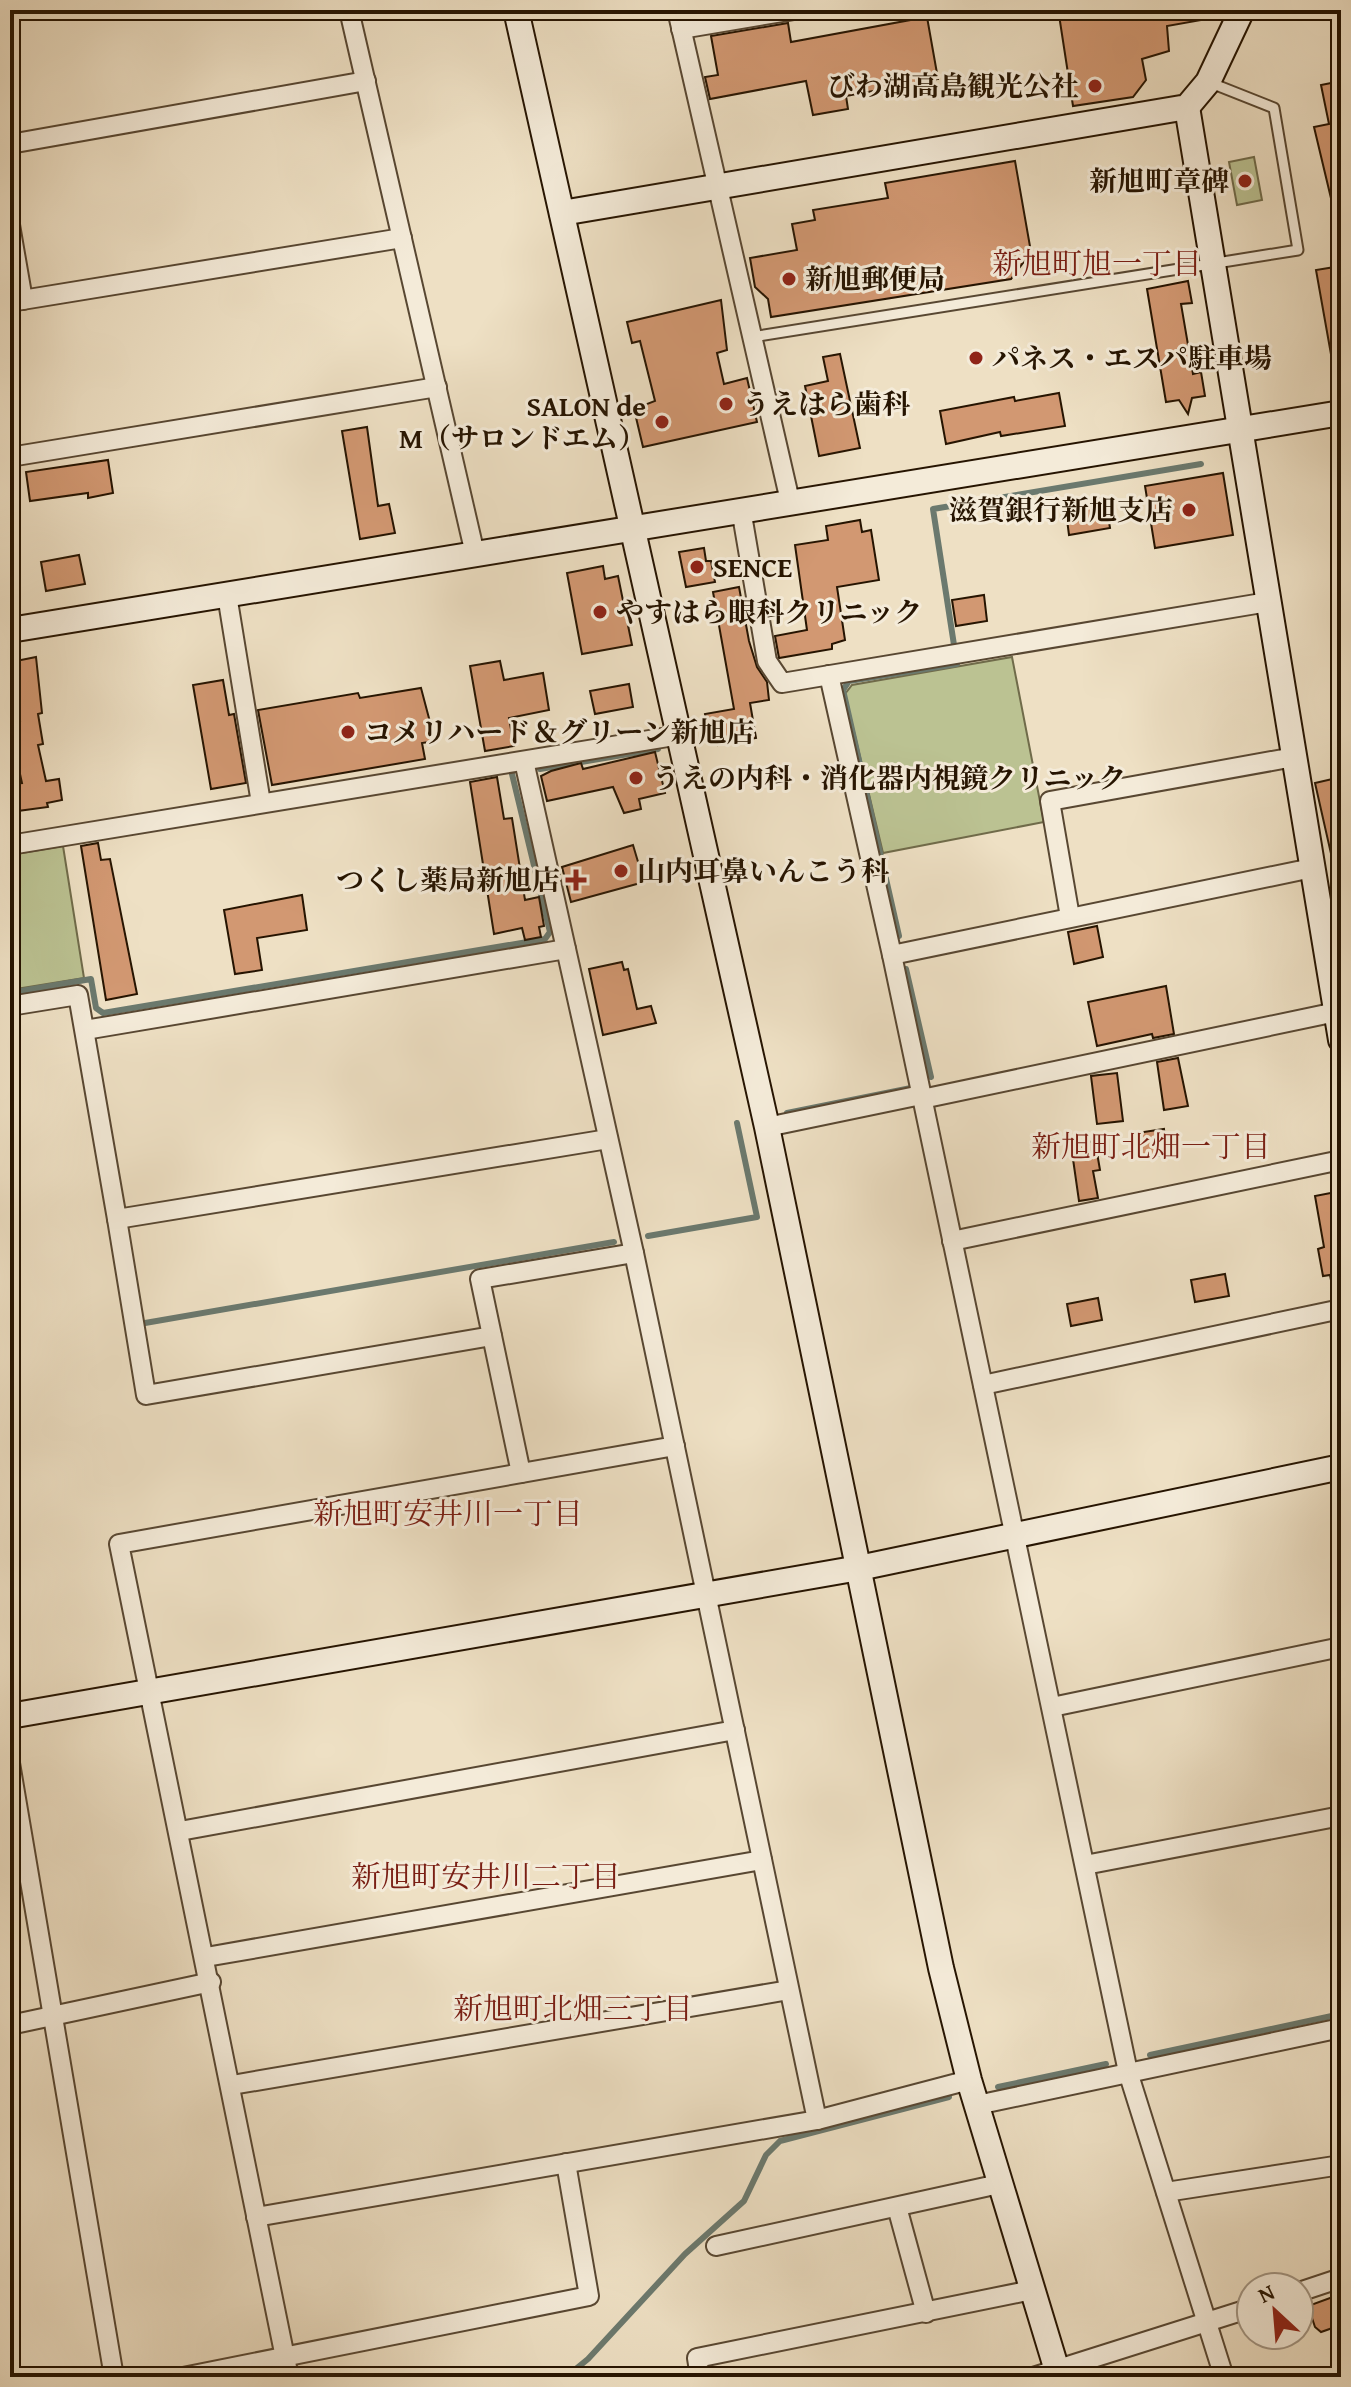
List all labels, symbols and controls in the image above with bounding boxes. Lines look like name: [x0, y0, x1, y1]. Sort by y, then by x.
place label: びわ湖高島観光公社: [827, 65, 1079, 106]
marker: びわ湖高島観光公社: [1086, 77, 1104, 95]
place label: 新旭町章碑: [1089, 160, 1229, 201]
marker: 新旭町章碑: [1236, 172, 1254, 190]
district label: 新旭町旭一丁目: [992, 241, 1202, 285]
place label: 新旭郵便局: [805, 258, 945, 299]
marker: 新旭郵便局: [780, 270, 798, 288]
place label: パネス・エスパ駐車場: [992, 337, 1272, 378]
marker: パネス・エスパ駐車場: [967, 349, 985, 367]
place label: うえはら歯科: [742, 383, 911, 424]
place label: SALON de M（サロンドエム）: [399, 385, 646, 458]
marker: うえはら歯科: [717, 395, 735, 413]
marker: SALON de M（サロンドエム）: [653, 413, 671, 431]
place label: 滋賀銀行新旭支店: [949, 489, 1173, 530]
marker: 滋賀銀行新旭支店: [1180, 501, 1198, 519]
place label: SENCE: [713, 546, 792, 587]
marker: SENCE: [688, 558, 706, 576]
place label: やすはら眼科クリニック: [616, 591, 922, 632]
marker: やすはら眼科クリニック: [591, 603, 609, 621]
place label: コメリハード＆グリーン新旭店: [364, 711, 755, 752]
marker: コメリハード＆グリーン新旭店: [339, 723, 357, 741]
place label: うえの内科・消化器内視鏡クリニック: [652, 757, 1126, 798]
marker: うえの内科・消化器内視鏡クリニック: [627, 769, 645, 787]
place label: 山内耳鼻いんこう科: [637, 850, 890, 891]
place label: つくし薬局新旭店: [336, 859, 560, 900]
marker: 山内耳鼻いんこう科: [612, 862, 630, 880]
marker: つくし薬局新旭店: [567, 871, 585, 889]
district label: 新旭町北畑一丁目: [1031, 1124, 1271, 1168]
district label: 新旭町安井川一丁目: [313, 1491, 583, 1535]
district label: 新旭町安井川二丁目: [351, 1854, 621, 1898]
district label: 新旭町北畑三丁目: [453, 1986, 693, 2030]
north arrow: [1235, 2271, 1315, 2351]
text: N: [1253, 2275, 1280, 2311]

